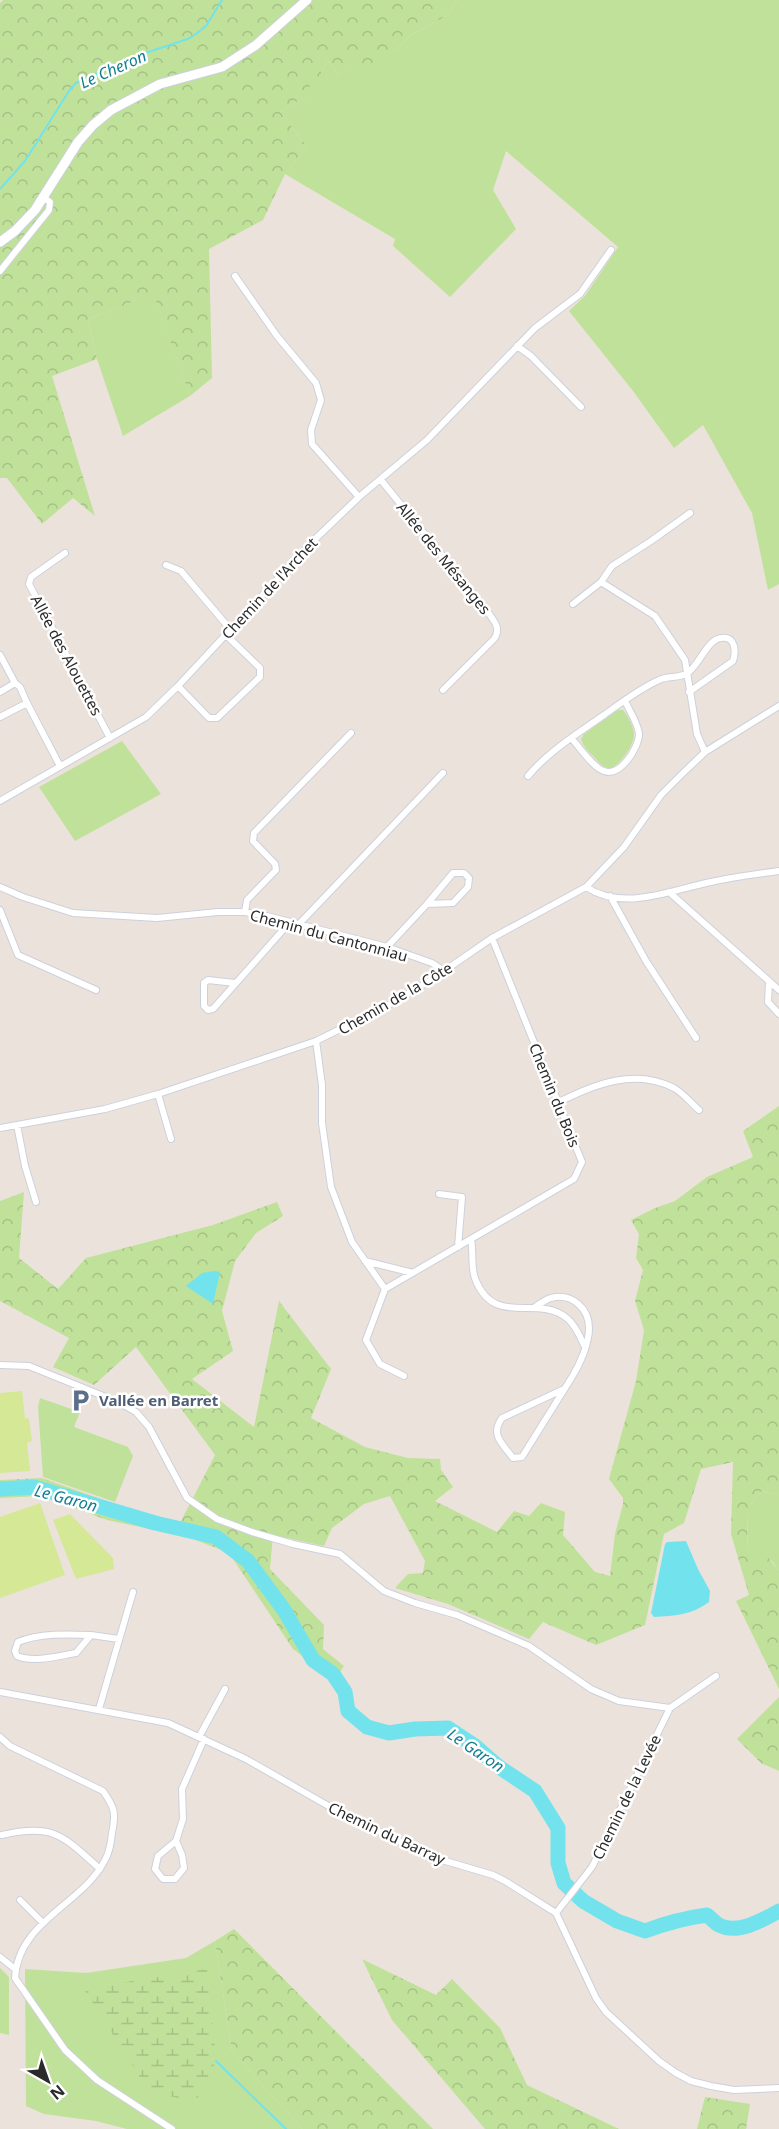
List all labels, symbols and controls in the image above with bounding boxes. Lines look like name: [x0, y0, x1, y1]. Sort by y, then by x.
water label: Le Cheron: [76, 45, 150, 93]
street label: Allée des Mésanges: [393, 498, 495, 618]
street label: Chemin de l'Archet: [217, 533, 322, 643]
street label: Allée des Alouettes: [27, 591, 107, 719]
street label: Chemin du Cantonniau: [248, 904, 410, 966]
street label: Chemin de la Côte: [334, 957, 456, 1039]
street label: Chemin du Bois: [525, 1040, 585, 1150]
parking icon: Vallée en Barret: [68, 1387, 94, 1413]
place label: Vallée en Barret: [99, 1390, 219, 1410]
water label: Le Garon: [32, 1479, 100, 1517]
water label: Le Garon: [443, 1723, 509, 1777]
street label: Chemin de la Levée: [587, 1731, 665, 1863]
street label: Chemin du Barray: [325, 1797, 449, 1869]
north arrow: [18, 2051, 78, 2111]
text: N: [46, 2080, 70, 2105]

